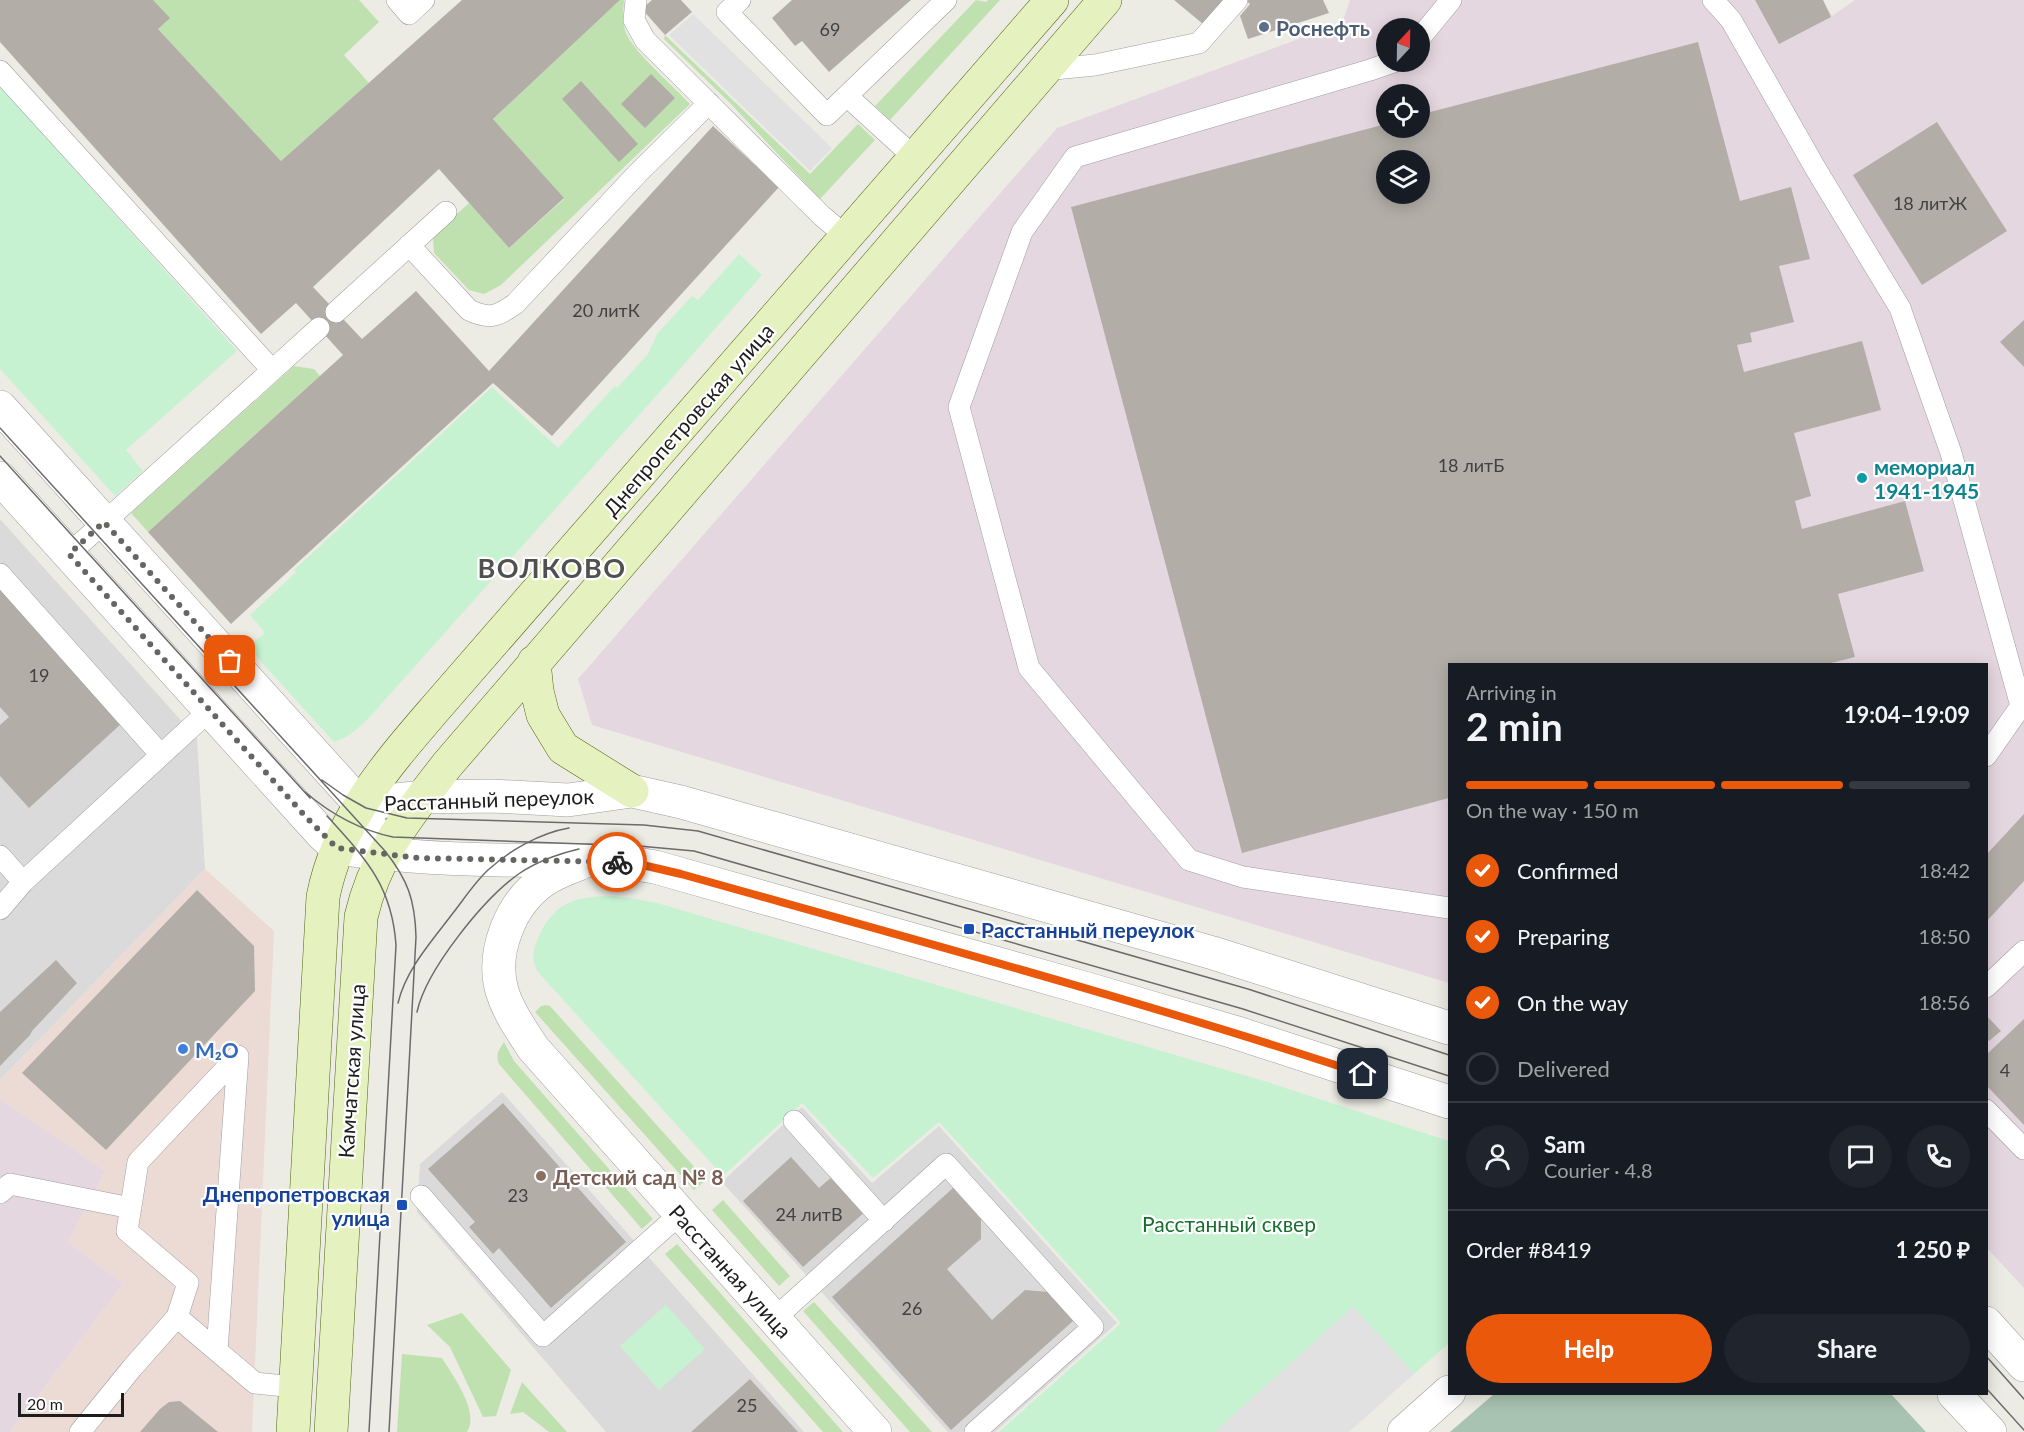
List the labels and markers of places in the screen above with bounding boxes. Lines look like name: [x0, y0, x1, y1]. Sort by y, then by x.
place label: Роснефть: [1276, 15, 1370, 40]
marker: Роснефть: [1257, 20, 1271, 34]
place label: мемориал 1941-1945: [1874, 454, 1979, 503]
marker: мемориал 1941-1945: [1855, 471, 1869, 485]
pin: [204, 635, 255, 686]
place label: Расстанный переулок: [981, 917, 1195, 942]
marker: Расстанный переулок: [962, 922, 976, 936]
place label: М₂O: [195, 1037, 239, 1062]
marker: М₂O: [176, 1042, 190, 1056]
pin: [1337, 1048, 1388, 1099]
place label: Детский сад № 8: [553, 1164, 723, 1189]
marker: Детский сад № 8: [534, 1169, 548, 1183]
place label: Днепропетровская улица: [203, 1181, 390, 1230]
marker: Днепропетровская улица: [395, 1198, 409, 1212]

